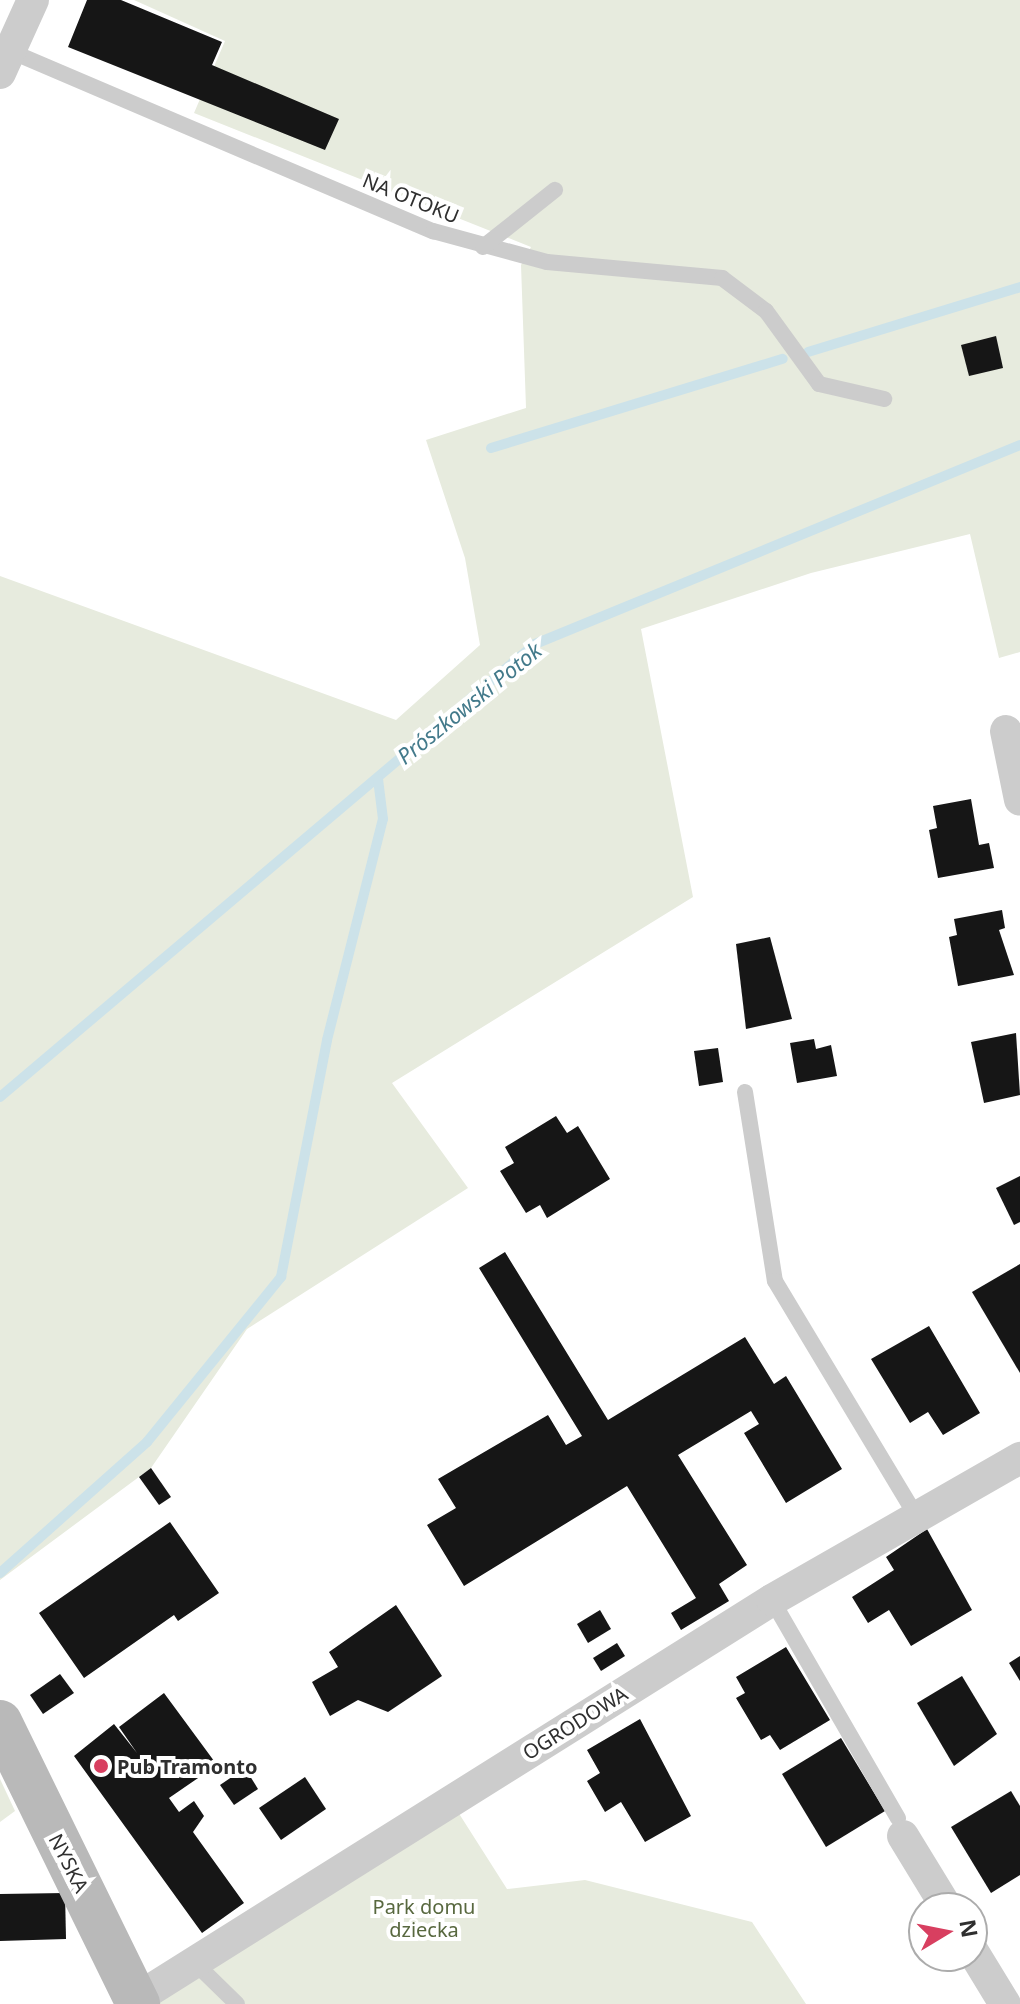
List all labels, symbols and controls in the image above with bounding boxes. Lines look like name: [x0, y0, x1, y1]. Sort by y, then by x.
street label: NA OTOKU: [359, 168, 463, 228]
water label: Prószkowski Potok: [392, 637, 546, 769]
street label: OGRODOWA: [518, 1681, 632, 1765]
place label: Pub Tramonto: [117, 1754, 257, 1778]
marker: Pub Tramonto: [92, 1757, 110, 1775]
street label: NYSKA: [44, 1830, 94, 1896]
north arrow: [908, 1892, 988, 1972]
park label: Park domu dziecka: [373, 1895, 475, 1942]
text: N: [953, 1917, 986, 1940]

